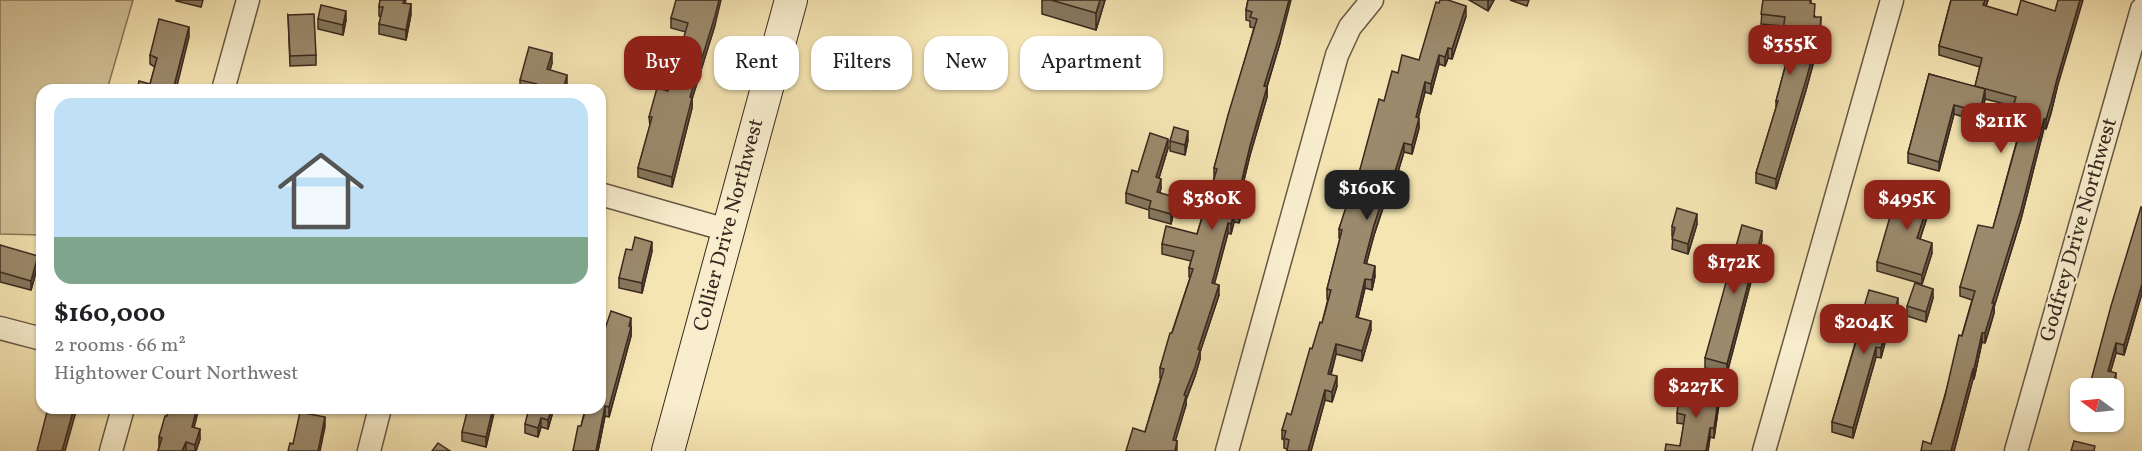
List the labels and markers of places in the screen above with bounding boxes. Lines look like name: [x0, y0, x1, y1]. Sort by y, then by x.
pin: $355K: [1748, 25, 1832, 76]
pin: $211K: [1959, 103, 2043, 154]
pin: $160K: [1325, 170, 1409, 221]
pin: $380K: [1170, 180, 1254, 231]
pin: $495K: [1865, 180, 1949, 231]
pin: $172K: [1692, 244, 1776, 295]
pin: $204K: [1822, 304, 1906, 355]
pin: $227K: [1654, 368, 1738, 419]

